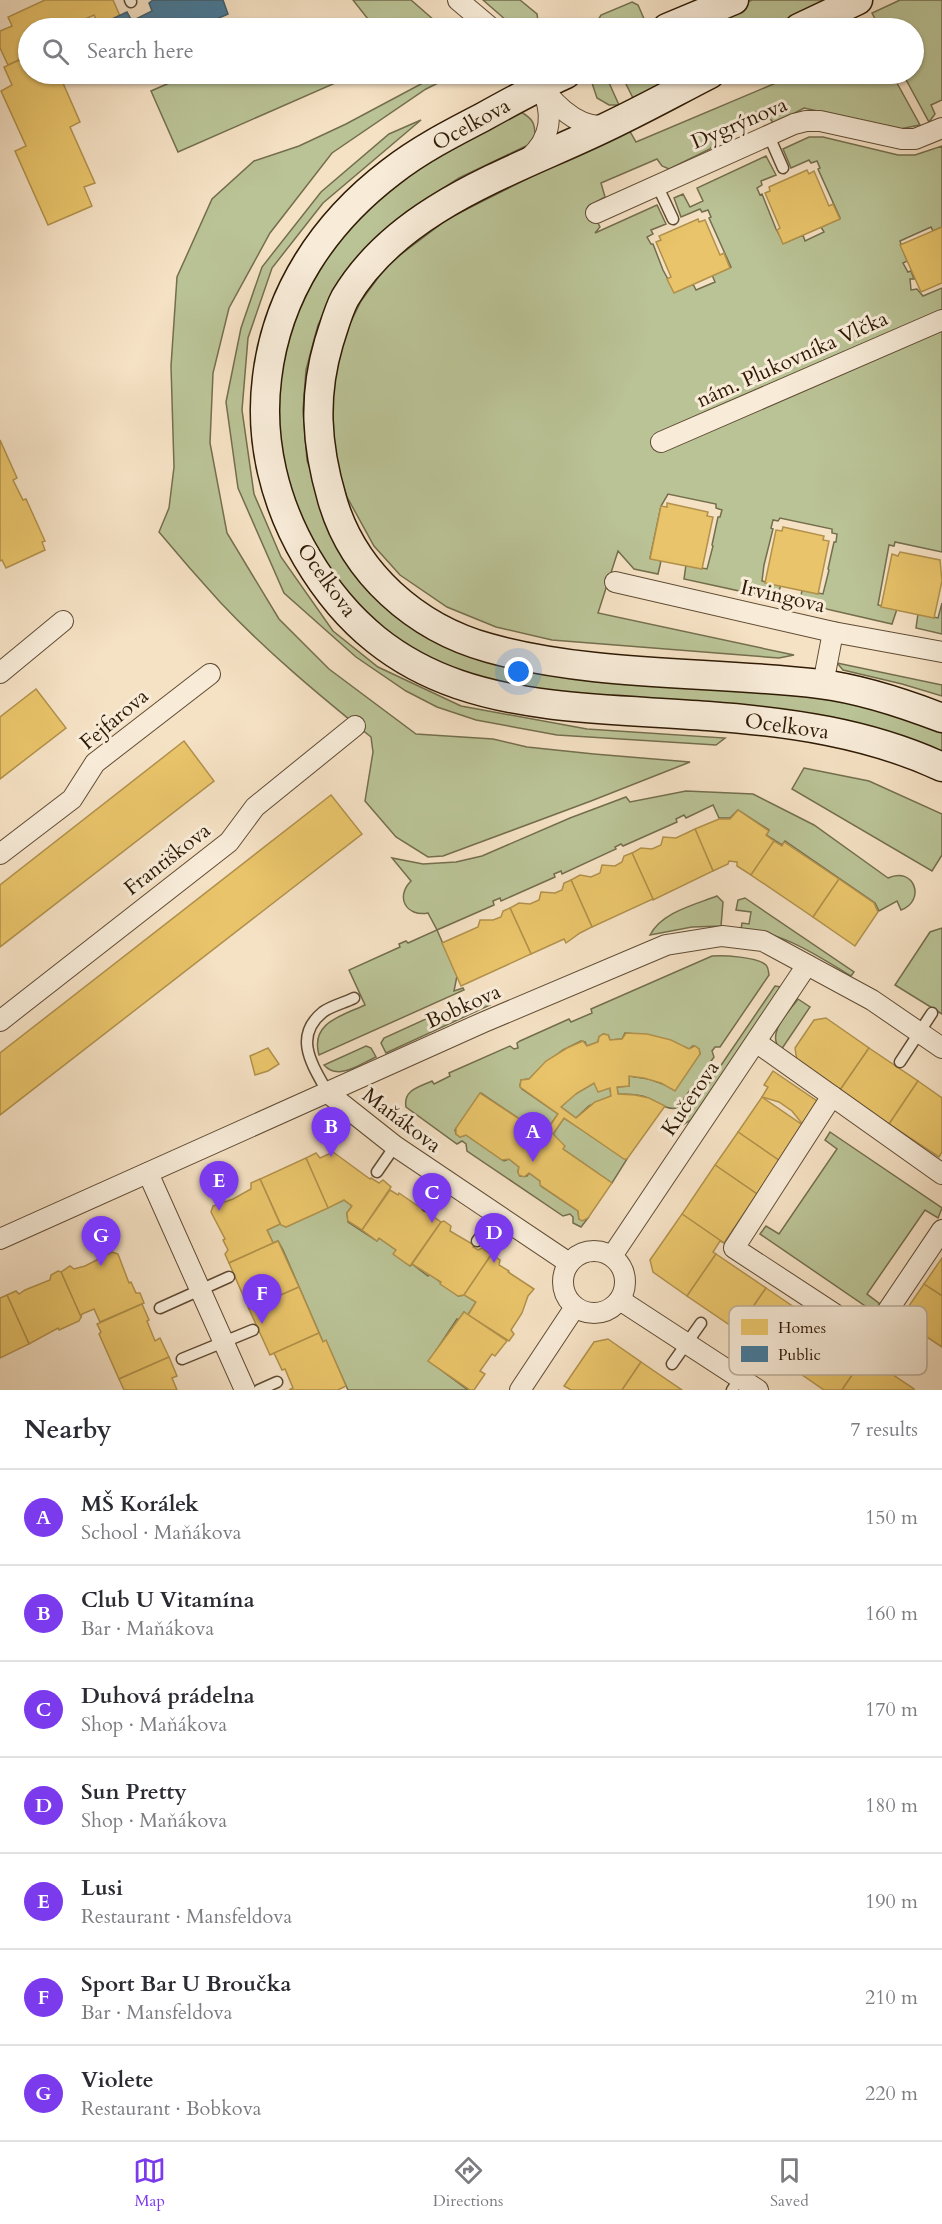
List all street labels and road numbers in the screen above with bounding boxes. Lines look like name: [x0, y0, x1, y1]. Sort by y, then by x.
street label: Dygrýnova: [687, 90, 792, 157]
street label: Ocelkova: [427, 91, 515, 158]
street label: nám. Plukovníka Vlčka: [692, 304, 893, 415]
street label: Ocelkova: [290, 537, 363, 623]
street label: Irvingova: [738, 573, 828, 620]
street label: Fejfarova: [74, 682, 155, 757]
street label: Ocelkova: [743, 706, 831, 747]
street label: Františkova: [118, 816, 217, 902]
street label: Bobkova: [421, 977, 505, 1036]
street label: Kučerova: [655, 1055, 726, 1142]
street label: Maňákova: [356, 1081, 447, 1160]

